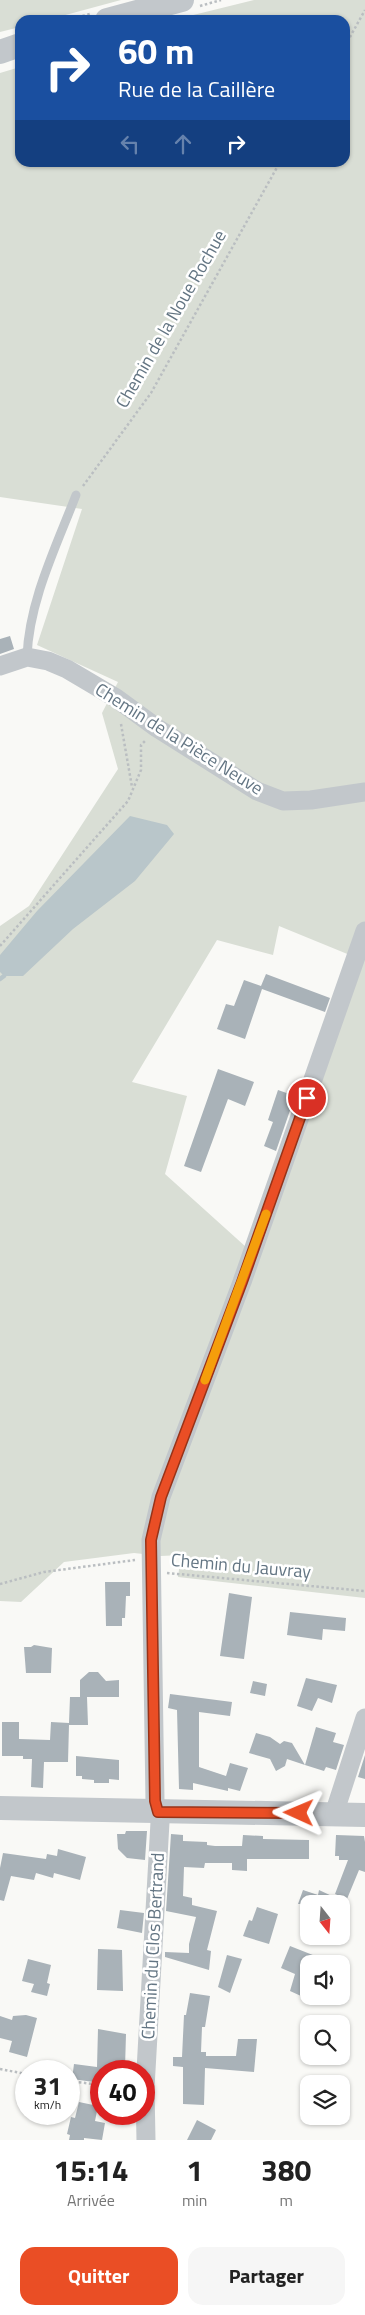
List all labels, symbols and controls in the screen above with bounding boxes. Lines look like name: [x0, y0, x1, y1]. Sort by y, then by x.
text: 60 m: [118, 24, 194, 78]
icon: right: [35, 35, 100, 100]
text: Rue de la Caillère: [118, 72, 275, 106]
icon: left: [116, 130, 144, 158]
icon: ahead: [169, 130, 197, 158]
icon: right: [222, 130, 250, 158]
street label: Chemin de la Noue Rochue: [108, 225, 233, 413]
street label: Chemin de la Pièce Neuve: [90, 676, 269, 801]
pin: [286, 1077, 328, 1119]
icon: arrive: [293, 1084, 321, 1112]
street label: Chemin du Jauvray: [170, 1546, 312, 1585]
position arrow: [272, 1786, 324, 1838]
street label: Chemin du Clos Bertrand: [134, 1852, 171, 2040]
north arrow: [300, 1895, 350, 1945]
map controls: [300, 1895, 350, 2125]
button: sound: [300, 1955, 350, 2005]
button: search: [300, 2015, 350, 2065]
speed limit sign: 40: [90, 2060, 155, 2125]
text: 31: [33, 2067, 62, 2105]
button: layers: [300, 2075, 350, 2125]
text: km/h: [34, 2095, 61, 2114]
text: 15:14: [54, 2147, 128, 2193]
text: 1: [186, 2147, 203, 2193]
text: 380: [261, 2147, 311, 2193]
text: Arrivée: [67, 2188, 115, 2212]
text: min: [182, 2188, 207, 2212]
text: m: [280, 2188, 293, 2212]
button: Quitter: [20, 2247, 178, 2305]
button: Partager: [188, 2247, 345, 2305]

